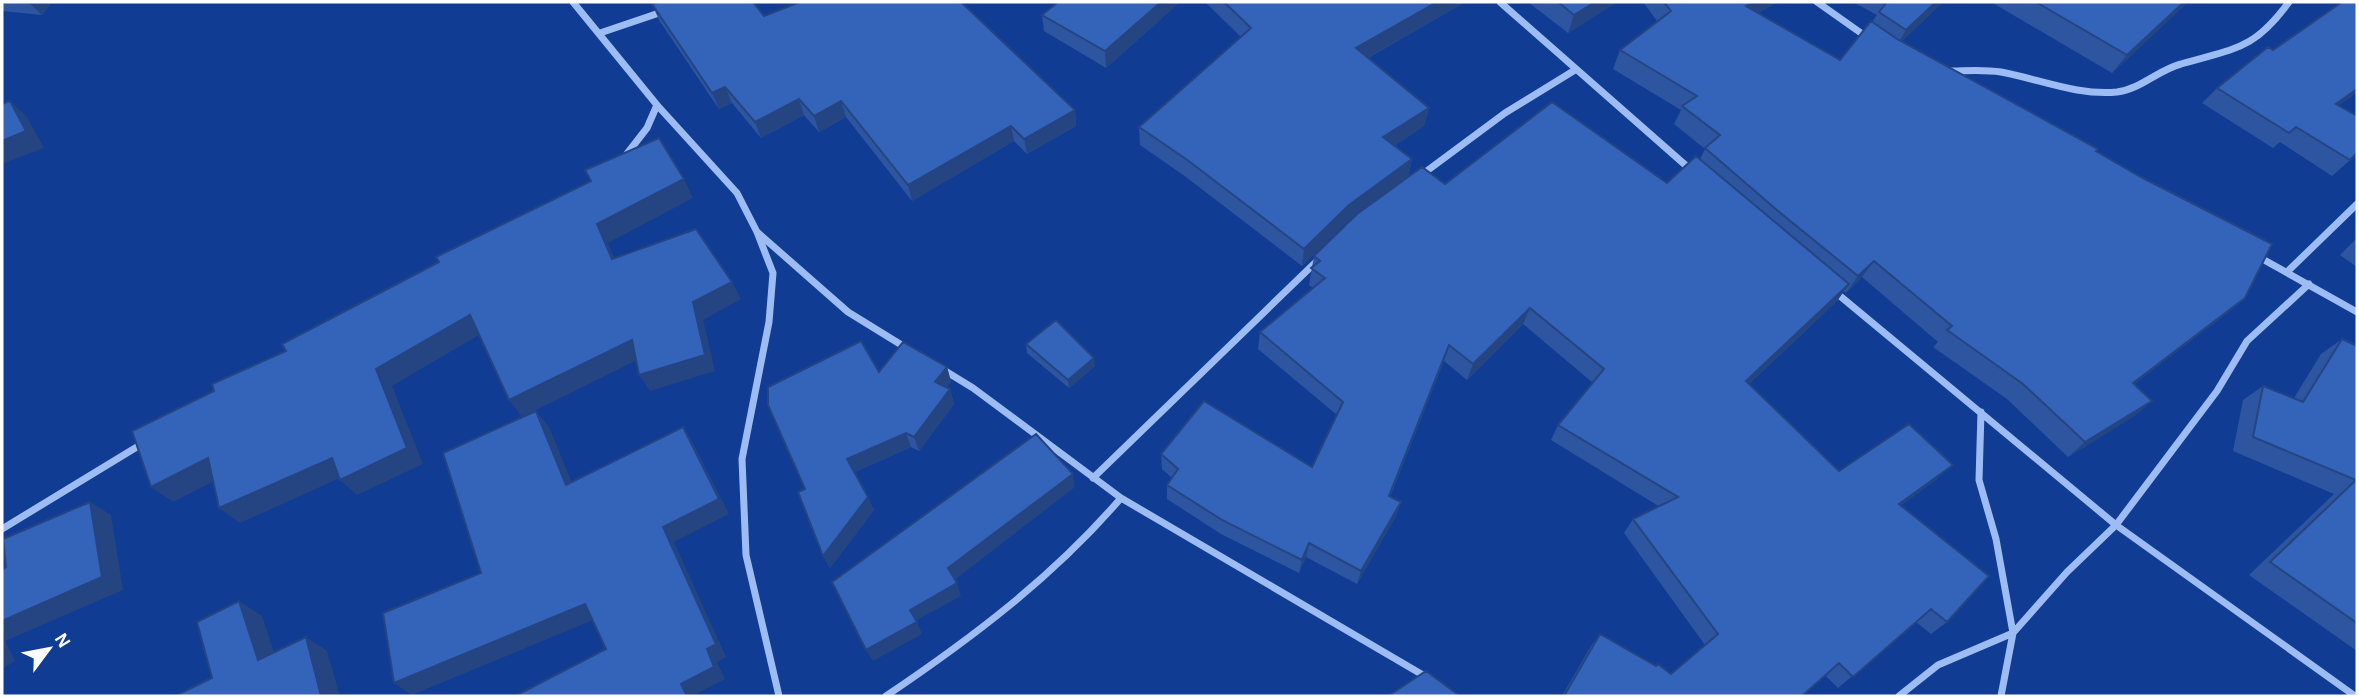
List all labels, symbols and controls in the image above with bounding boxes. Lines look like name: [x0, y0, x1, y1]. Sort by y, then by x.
north arrow: [14, 614, 84, 684]
text: N: [51, 630, 74, 651]

